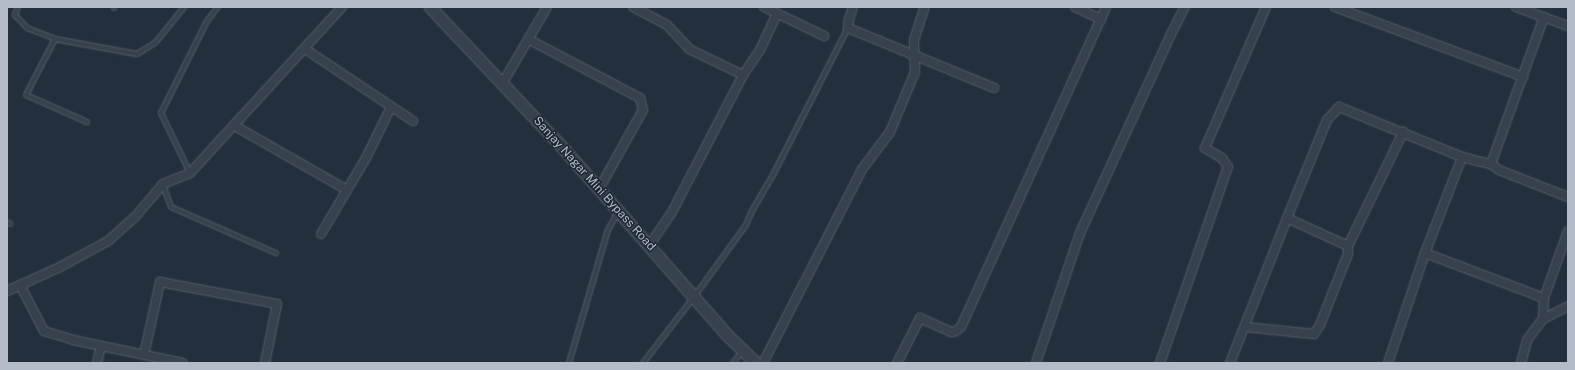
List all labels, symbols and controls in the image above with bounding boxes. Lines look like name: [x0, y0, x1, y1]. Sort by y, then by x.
street label: Sanjay Nagar Mini Bypass Road: [530, 114, 658, 254]

